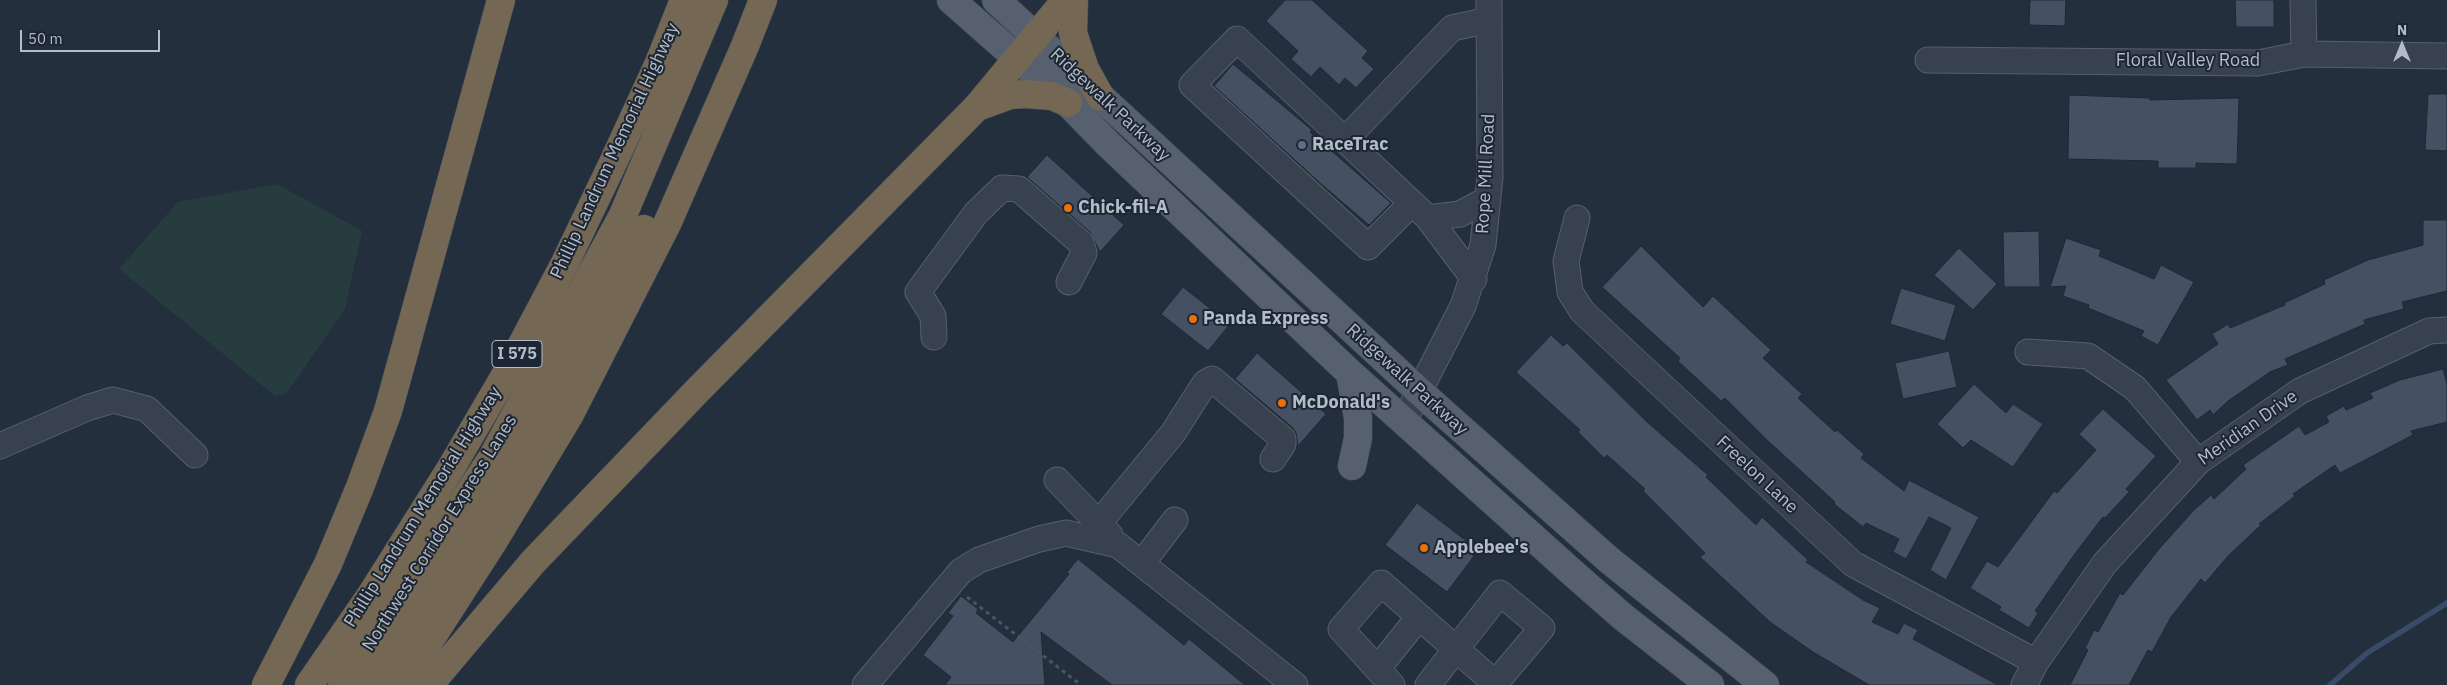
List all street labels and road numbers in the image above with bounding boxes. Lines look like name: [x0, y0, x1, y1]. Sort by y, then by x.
street label: Phillip Landrum Memorial Highway: [546, 20, 684, 282]
street label: Ridgewalk Parkway: [1046, 44, 1174, 166]
street label: Floral Valley Road: [2116, 50, 2260, 72]
street label: Rope Mill Road: [1472, 113, 1500, 235]
street label: Ridgewalk Parkway: [1342, 320, 1472, 440]
road number: I 575: [492, 340, 542, 368]
street label: Phillip Landrum Memorial Highway: [340, 383, 506, 631]
street label: Meridian Drive: [2194, 386, 2302, 470]
street label: Northwest Corridor Express Lanes: [358, 411, 522, 655]
street label: Freelon Lane: [1712, 432, 1802, 518]

